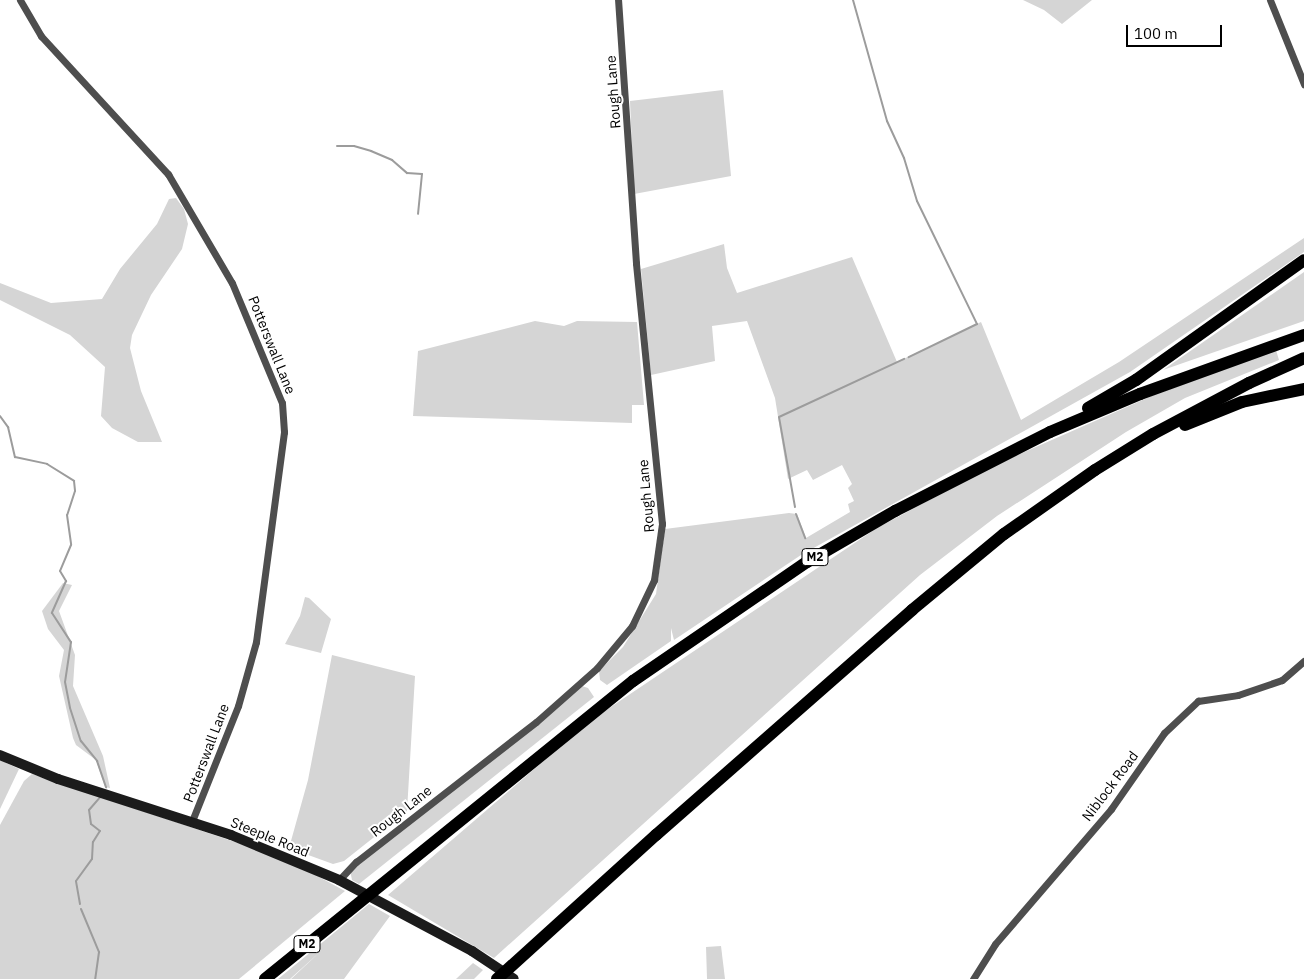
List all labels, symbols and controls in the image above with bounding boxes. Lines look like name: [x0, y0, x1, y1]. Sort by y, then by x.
scale bar: [1129, 15, 1225, 47]
text: 100 m: [1134, 24, 1178, 43]
street label: Rough Lane: [602, 55, 624, 129]
street label: Potterswall Lane: [245, 294, 299, 396]
street label: Rough Lane: [634, 459, 658, 533]
road number: M2: [801, 548, 829, 566]
street label: Potterswall Lane: [179, 701, 233, 805]
street label: Niblock Road: [1078, 748, 1142, 824]
street label: Rough Lane: [367, 782, 435, 840]
street label: Steeple Road: [228, 814, 312, 860]
road number: M2: [293, 934, 321, 954]

